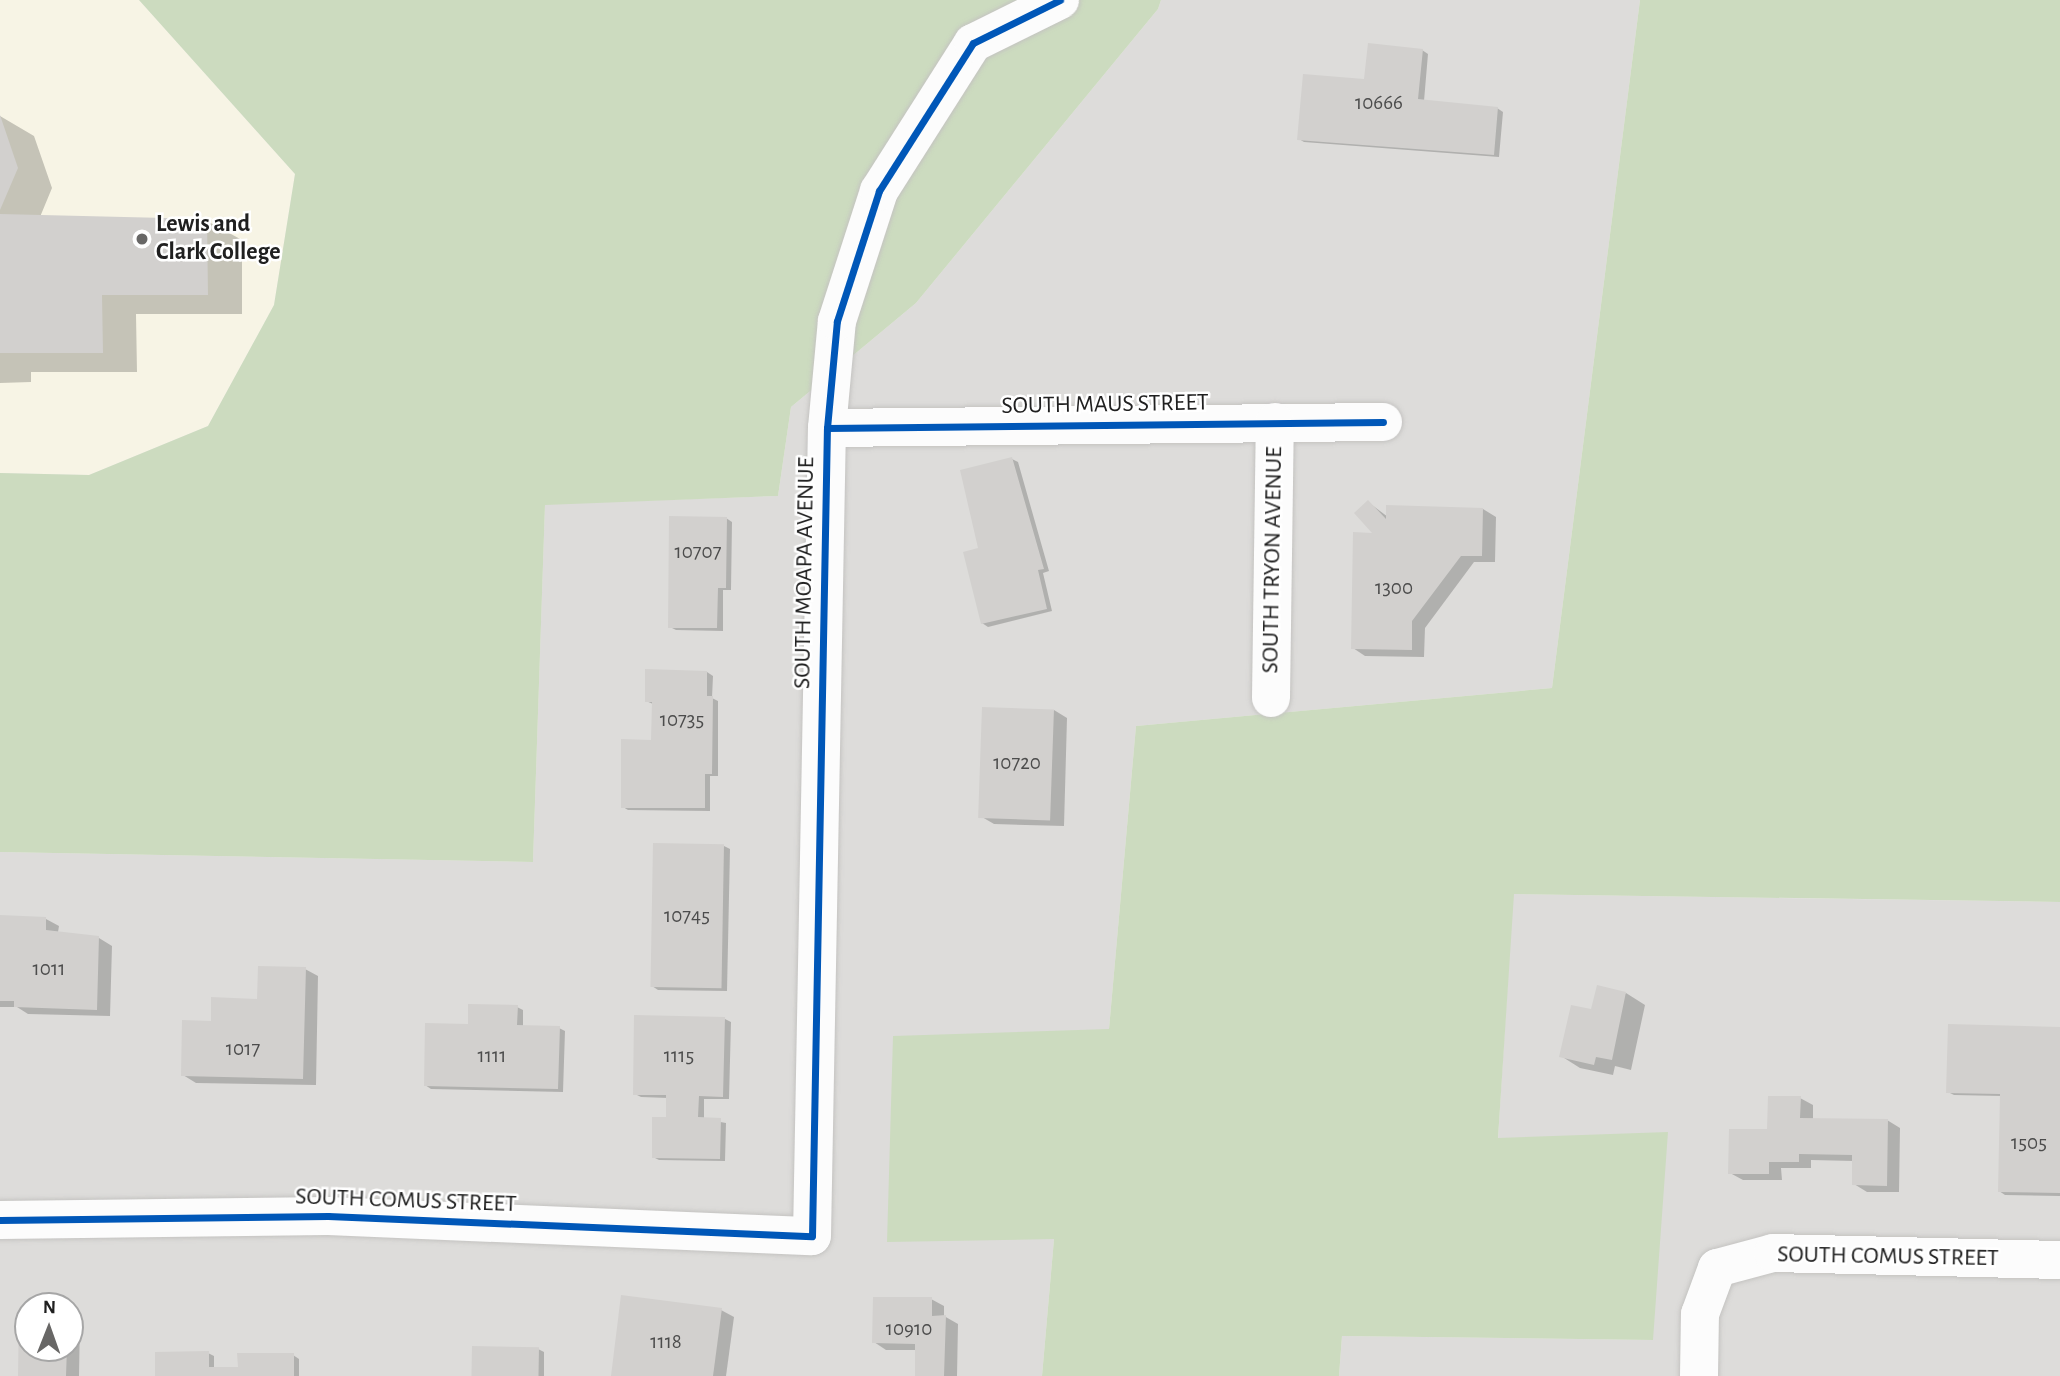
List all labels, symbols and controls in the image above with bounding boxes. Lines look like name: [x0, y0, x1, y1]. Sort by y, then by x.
house number: 10666: [1355, 90, 1403, 116]
place label: Lewis and Clark College: [156, 211, 281, 267]
marker: Lewis and Clark College: [134, 231, 150, 247]
street label: SOUTH MAUS STREET: [1001, 389, 1209, 421]
street label: SOUTH TRYON AVENUE: [1257, 446, 1289, 674]
street label: SOUTH MOAPA AVENUE: [789, 457, 821, 689]
house number: 10707: [675, 539, 721, 565]
house number: 1300: [1375, 575, 1413, 601]
house number: 10735: [660, 707, 704, 733]
house number: 10720: [993, 750, 1041, 776]
house number: 10745: [664, 903, 710, 929]
house number: 1011: [33, 956, 65, 982]
house number: 1017: [226, 1036, 260, 1062]
house number: 1111: [478, 1043, 506, 1069]
house number: 1115: [664, 1043, 694, 1069]
house number: 1505: [2011, 1130, 2047, 1156]
street label: SOUTH COMUS STREET: [295, 1183, 517, 1219]
street label: SOUTH COMUS STREET: [1777, 1241, 1999, 1273]
north arrow: [14, 1292, 84, 1362]
text: N: [43, 1298, 56, 1317]
house number: 10910: [886, 1316, 932, 1342]
house number: 1118: [650, 1329, 682, 1355]

